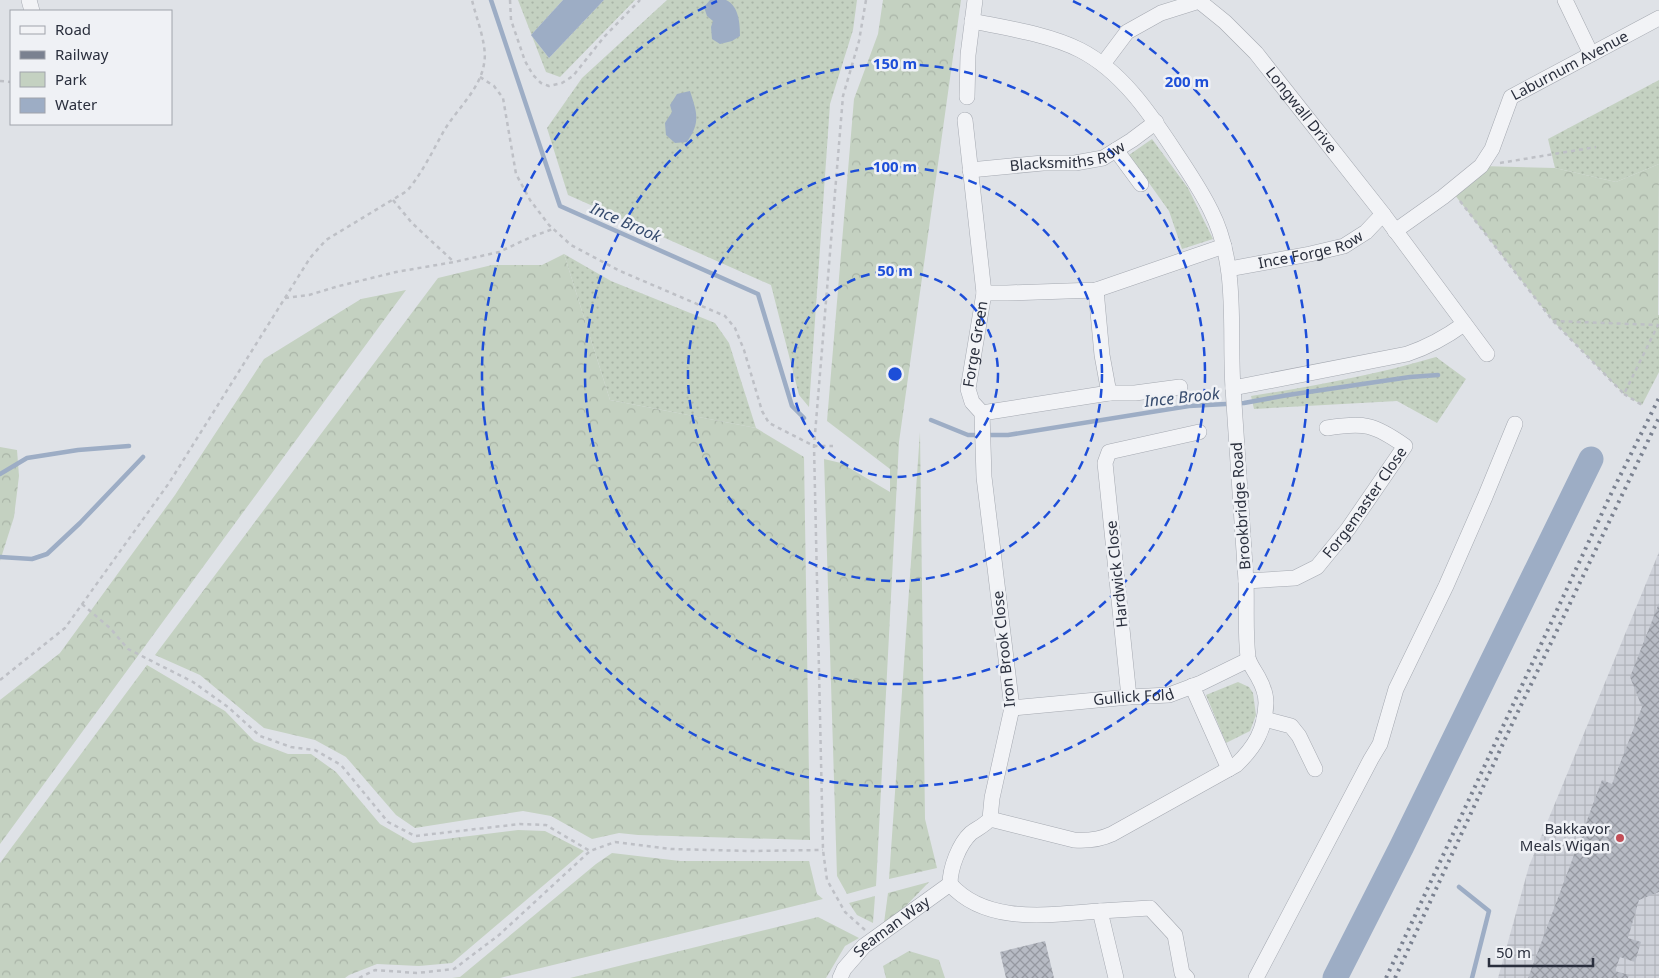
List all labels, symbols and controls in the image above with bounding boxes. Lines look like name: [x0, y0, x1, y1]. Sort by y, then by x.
legend: [10, 10, 172, 125]
text: Road: [55, 19, 91, 39]
street label: Laburnum Avenue: [1507, 25, 1631, 104]
text: Railway: [55, 44, 109, 64]
text: 150 m: [873, 53, 917, 73]
street label: Longwall Drive: [1262, 62, 1342, 157]
text: Park: [55, 69, 87, 89]
text: 200 m: [1165, 71, 1209, 91]
text: Water: [55, 94, 97, 114]
street label: Blacksmiths Row: [1009, 136, 1129, 175]
text: 100 m: [873, 156, 917, 176]
water label: Ince Brook: [586, 196, 666, 248]
street label: Ince Forge Row: [1256, 225, 1367, 272]
text: 50 m: [877, 260, 913, 280]
street label: Forge Green: [957, 299, 992, 389]
centre of rings: [886, 365, 904, 383]
water label: Ince Brook: [1142, 382, 1222, 412]
street label: Brookbridge Road: [1226, 442, 1254, 571]
street label: Forgemaster Close: [1317, 442, 1411, 562]
street label: Hardwick Close: [1100, 520, 1132, 629]
street label: Iron Brook Close: [987, 590, 1019, 708]
street label: Gullick Fold: [1092, 683, 1177, 709]
place label: Bakkavor Meals Wigan: [1520, 818, 1610, 855]
marker: Bakkavor Meals Wigan: [1614, 832, 1626, 844]
street label: Seaman Way: [848, 891, 934, 961]
scale bar: [1489, 936, 1593, 968]
text: 50 m: [1496, 942, 1531, 962]

